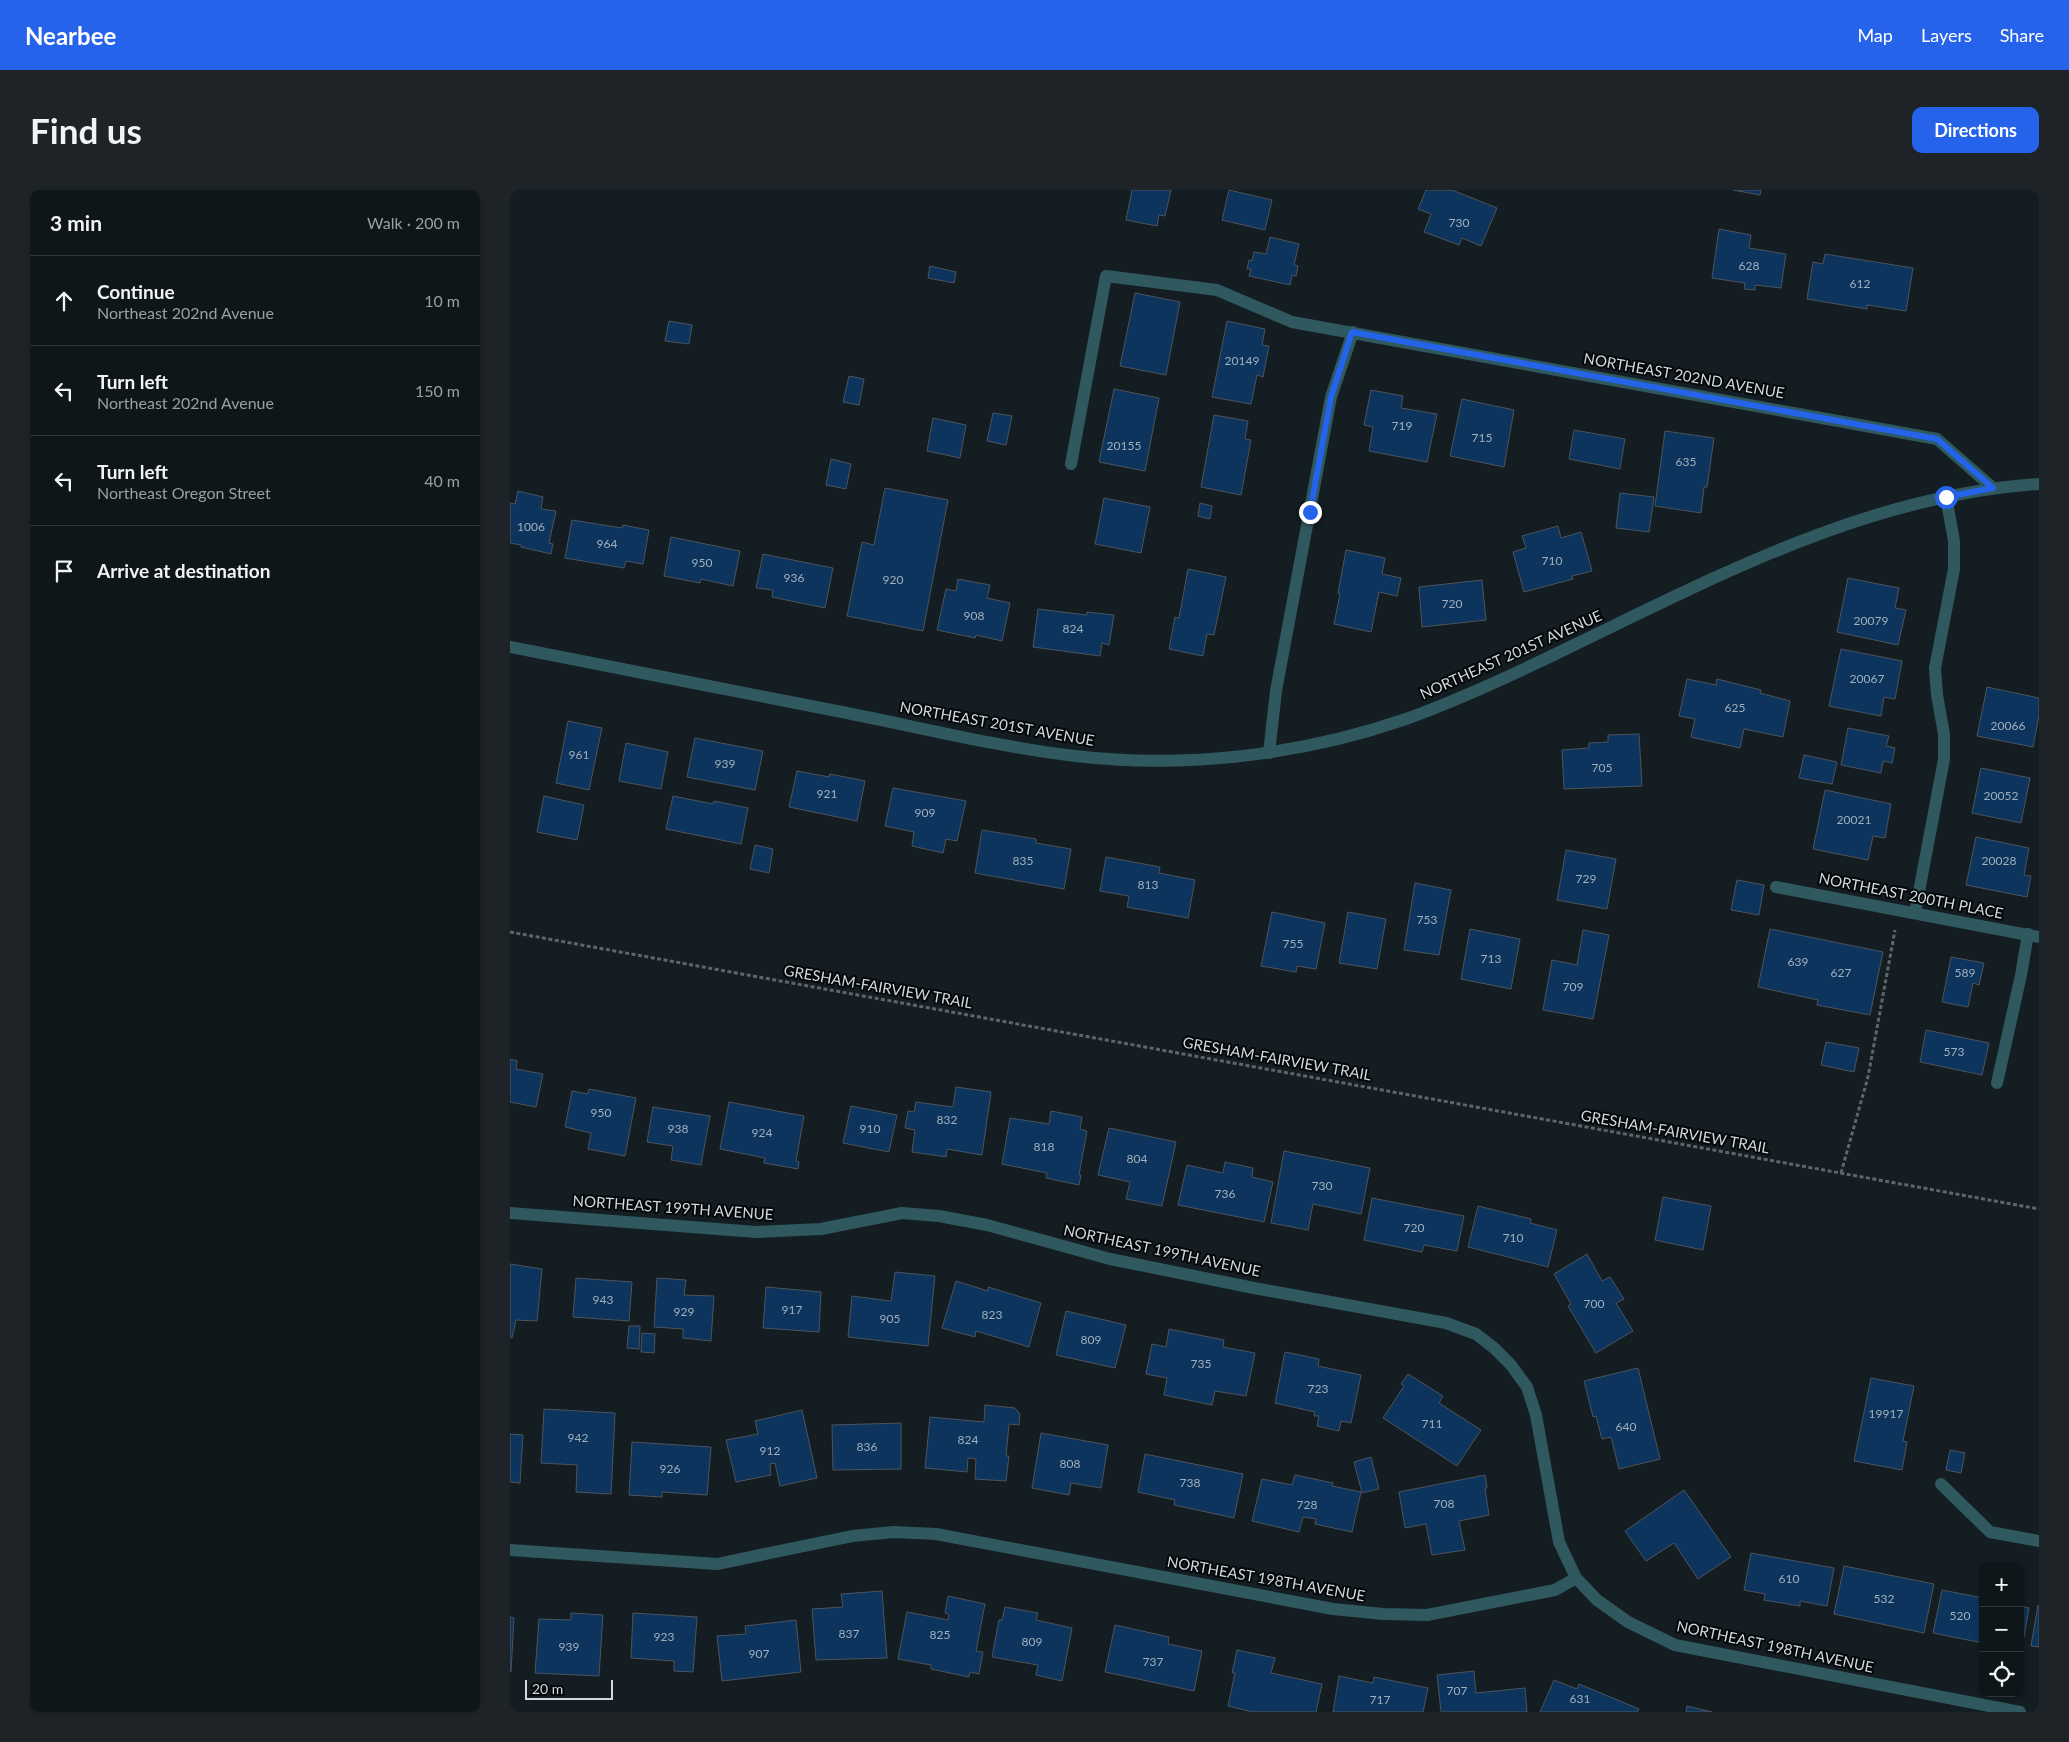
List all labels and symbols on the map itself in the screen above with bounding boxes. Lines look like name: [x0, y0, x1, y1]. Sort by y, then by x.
house number: 730: [1449, 215, 1469, 230]
house number: 628: [1739, 258, 1759, 273]
house number: 612: [1850, 276, 1870, 291]
street label: NORTHEAST 202ND AVENUE: [1582, 348, 1786, 402]
house number: 20149: [1225, 353, 1259, 368]
house number: 719: [1392, 418, 1412, 433]
house number: 715: [1472, 430, 1492, 445]
house number: 20155: [1107, 438, 1141, 453]
house number: 635: [1676, 454, 1696, 469]
route start: [1935, 486, 1958, 509]
route end: [1299, 501, 1322, 524]
house number: 1006: [517, 519, 545, 534]
house number: 964: [597, 536, 617, 551]
house number: 710: [1542, 553, 1562, 568]
house number: 950: [692, 555, 712, 570]
house number: 936: [784, 570, 804, 585]
house number: 920: [883, 572, 903, 587]
house number: 720: [1442, 596, 1462, 611]
street label: NORTHEAST 201ST AVENUE: [1417, 606, 1604, 702]
house number: 908: [964, 608, 984, 623]
house number: 20079: [1854, 613, 1888, 628]
house number: 824: [1063, 621, 1083, 636]
house number: 20067: [1850, 671, 1884, 686]
street label: NORTHEAST 201ST AVENUE: [898, 697, 1096, 749]
house number: 625: [1725, 700, 1745, 715]
house number: 20066: [1991, 718, 2025, 733]
house number: 961: [569, 747, 589, 762]
house number: 939: [715, 756, 735, 771]
house number: 705: [1592, 760, 1612, 775]
house number: 921: [817, 786, 837, 801]
house number: 20052: [1984, 788, 2018, 803]
house number: 909: [915, 805, 935, 820]
house number: 20021: [1837, 812, 1871, 827]
house number: 835: [1013, 853, 1033, 868]
house number: 20028: [1982, 853, 2016, 868]
street label: NORTHEAST 200TH PLACE: [1817, 868, 2005, 922]
house number: 729: [1576, 871, 1596, 886]
house number: 813: [1138, 877, 1158, 892]
house number: 753: [1417, 912, 1437, 927]
house number: 755: [1283, 936, 1303, 951]
house number: 713: [1481, 951, 1501, 966]
house number: 639: [1788, 954, 1808, 969]
street label: GRESHAM-FAIRVIEW TRAIL: [782, 961, 974, 1012]
house number: 627: [1831, 965, 1851, 980]
house number: 589: [1955, 965, 1975, 980]
house number: 709: [1563, 979, 1583, 994]
street label: GRESHAM-FAIRVIEW TRAIL: [1181, 1033, 1373, 1084]
house number: 573: [1944, 1044, 1964, 1059]
house number: 950: [591, 1105, 611, 1120]
street label: GRESHAM-FAIRVIEW TRAIL: [1579, 1106, 1771, 1157]
house number: 832: [937, 1112, 957, 1127]
house number: 938: [668, 1121, 688, 1136]
house number: 910: [860, 1121, 880, 1136]
house number: 924: [752, 1125, 772, 1140]
house number: 818: [1034, 1139, 1054, 1154]
house number: 804: [1127, 1151, 1147, 1166]
house number: 730: [1312, 1178, 1332, 1193]
house number: 736: [1215, 1186, 1235, 1201]
street label: NORTHEAST 199TH AVENUE: [572, 1191, 774, 1223]
street label: NORTHEAST 199TH AVENUE: [1062, 1220, 1262, 1280]
house number: 720: [1404, 1220, 1424, 1235]
house number: 710: [1503, 1230, 1523, 1245]
house number: 943: [593, 1292, 613, 1307]
house number: 700: [1584, 1296, 1604, 1311]
house number: 917: [782, 1302, 802, 1317]
house number: 929: [674, 1304, 694, 1319]
house number: 823: [982, 1307, 1002, 1322]
house number: 905: [880, 1311, 900, 1326]
house number: 809: [1081, 1332, 1101, 1347]
house number: 735: [1191, 1356, 1211, 1371]
house number: 723: [1308, 1381, 1328, 1396]
house number: 19917: [1869, 1406, 1903, 1421]
house number: 711: [1422, 1416, 1442, 1431]
house number: 640: [1616, 1419, 1636, 1434]
house number: 942: [568, 1430, 588, 1445]
house number: 824: [958, 1432, 978, 1447]
house number: 836: [857, 1439, 877, 1454]
house number: 912: [760, 1443, 780, 1458]
house number: 808: [1060, 1456, 1080, 1471]
house number: 926: [660, 1461, 680, 1476]
house number: 738: [1180, 1475, 1200, 1490]
house number: 708: [1434, 1496, 1454, 1511]
house number: 728: [1297, 1497, 1317, 1512]
street label: NORTHEAST 198TH AVENUE: [1166, 1552, 1367, 1604]
house number: 610: [1779, 1571, 1799, 1586]
house number: 532: [1874, 1591, 1894, 1606]
house number: 520: [1950, 1608, 1970, 1623]
street label: NORTHEAST 198TH AVENUE: [1675, 1616, 1875, 1676]
house number: 837: [839, 1626, 859, 1641]
house number: 825: [930, 1627, 950, 1642]
house number: 923: [654, 1629, 674, 1644]
house number: 809: [1022, 1634, 1042, 1649]
house number: 939: [559, 1639, 579, 1654]
house number: 907: [749, 1646, 769, 1661]
house number: 737: [1143, 1654, 1163, 1669]
scale bar: [525, 1677, 612, 1700]
house number: 707: [1447, 1683, 1467, 1698]
house number: 631: [1570, 1691, 1590, 1706]
house number: 717: [1370, 1692, 1390, 1707]

